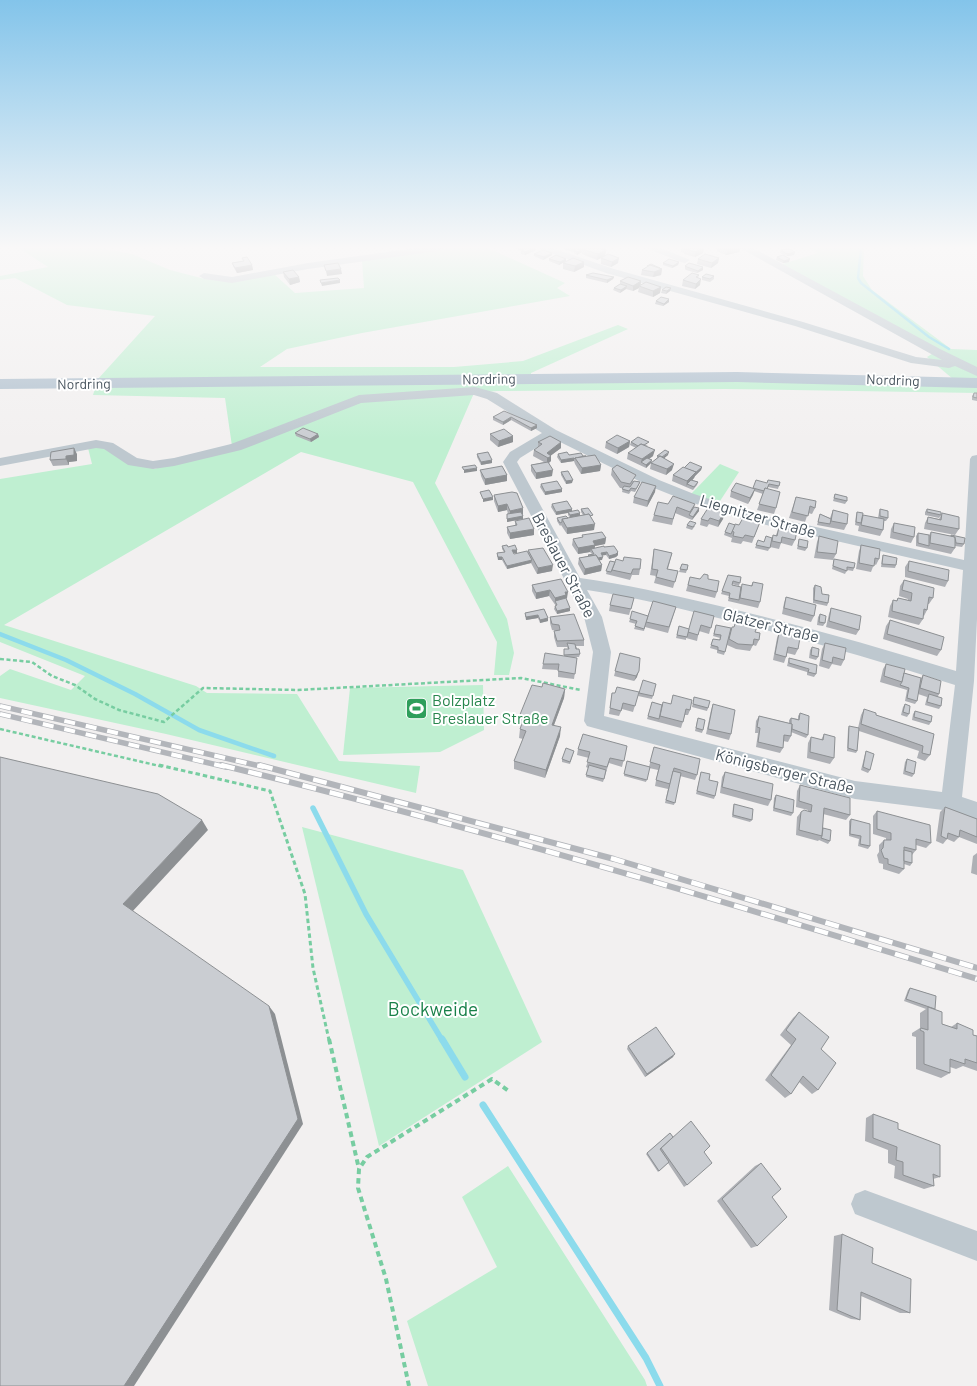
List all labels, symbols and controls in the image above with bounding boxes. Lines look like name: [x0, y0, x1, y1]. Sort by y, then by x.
street label: Nordring: [462, 370, 516, 387]
street label: Nordring: [866, 370, 920, 389]
street label: Nordring: [57, 375, 111, 392]
street label: Liegnitzer Straße: [698, 490, 818, 541]
street label: Breslauer Straße: [529, 509, 600, 621]
street label: Glatzer Straße: [721, 603, 821, 646]
place label: Bolzplatz Breslauer Straße: [432, 690, 548, 727]
sports icon: Bolzplatz Breslauer Straße: [404, 697, 428, 721]
street label: Königsberger Straße: [714, 744, 857, 797]
park label: Bockweide: [388, 997, 478, 1020]

